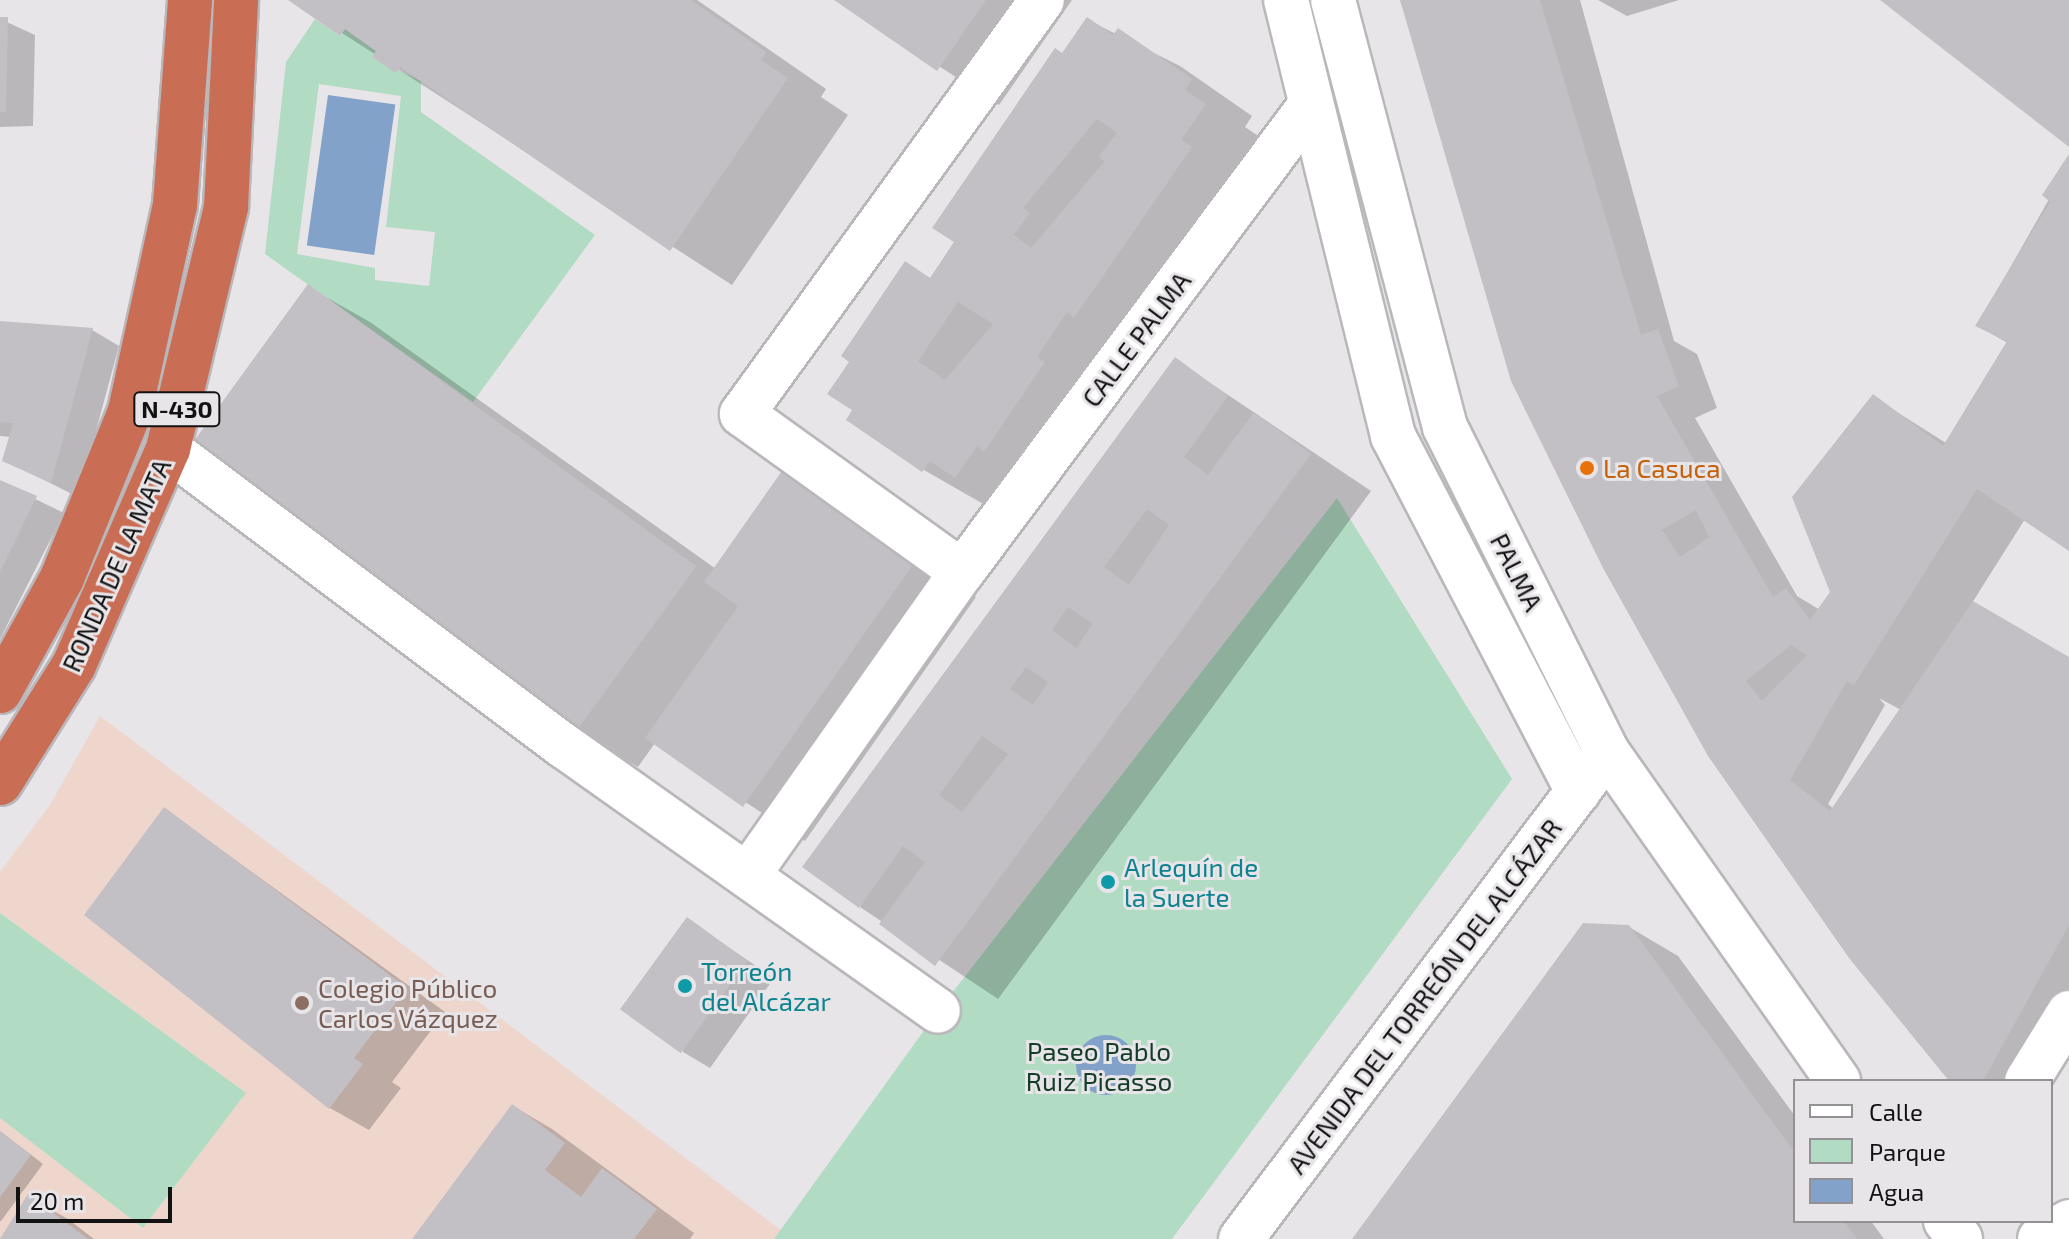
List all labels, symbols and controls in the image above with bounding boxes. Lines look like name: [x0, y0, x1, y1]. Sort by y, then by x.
street label: CALLE PALMA: [1075, 265, 1197, 413]
road number: N-430: [133, 389, 221, 429]
place label: La Casuca: [1603, 452, 1721, 484]
street label: RONDA DE LA MATA: [55, 453, 177, 677]
marker: La Casuca: [1578, 459, 1596, 477]
street label: PALMA: [1484, 528, 1550, 616]
street label: AVENIDA DEL TORREÓN DEL ALCÁZAR: [1279, 811, 1569, 1181]
place label: Arlequín de la Suerte: [1124, 851, 1258, 912]
marker: Arlequín de la Suerte: [1099, 873, 1117, 891]
place label: Torreón del Alcázar: [701, 955, 832, 1016]
place label: Colegio Público Carlos Vázquez: [318, 972, 498, 1034]
marker: Torreón del Alcázar: [676, 977, 694, 995]
marker: Colegio Público Carlos Vázquez: [293, 994, 311, 1012]
park label: Paseo Pablo Ruiz Picasso: [1026, 1035, 1172, 1096]
legend: [1793, 1079, 2053, 1223]
text: Calle: [1869, 1097, 1923, 1126]
text: Parque: [1869, 1137, 1946, 1166]
scale bar: [20, 1171, 176, 1221]
text: Agua: [1869, 1177, 1924, 1206]
text: 20 m: [30, 1186, 84, 1215]

